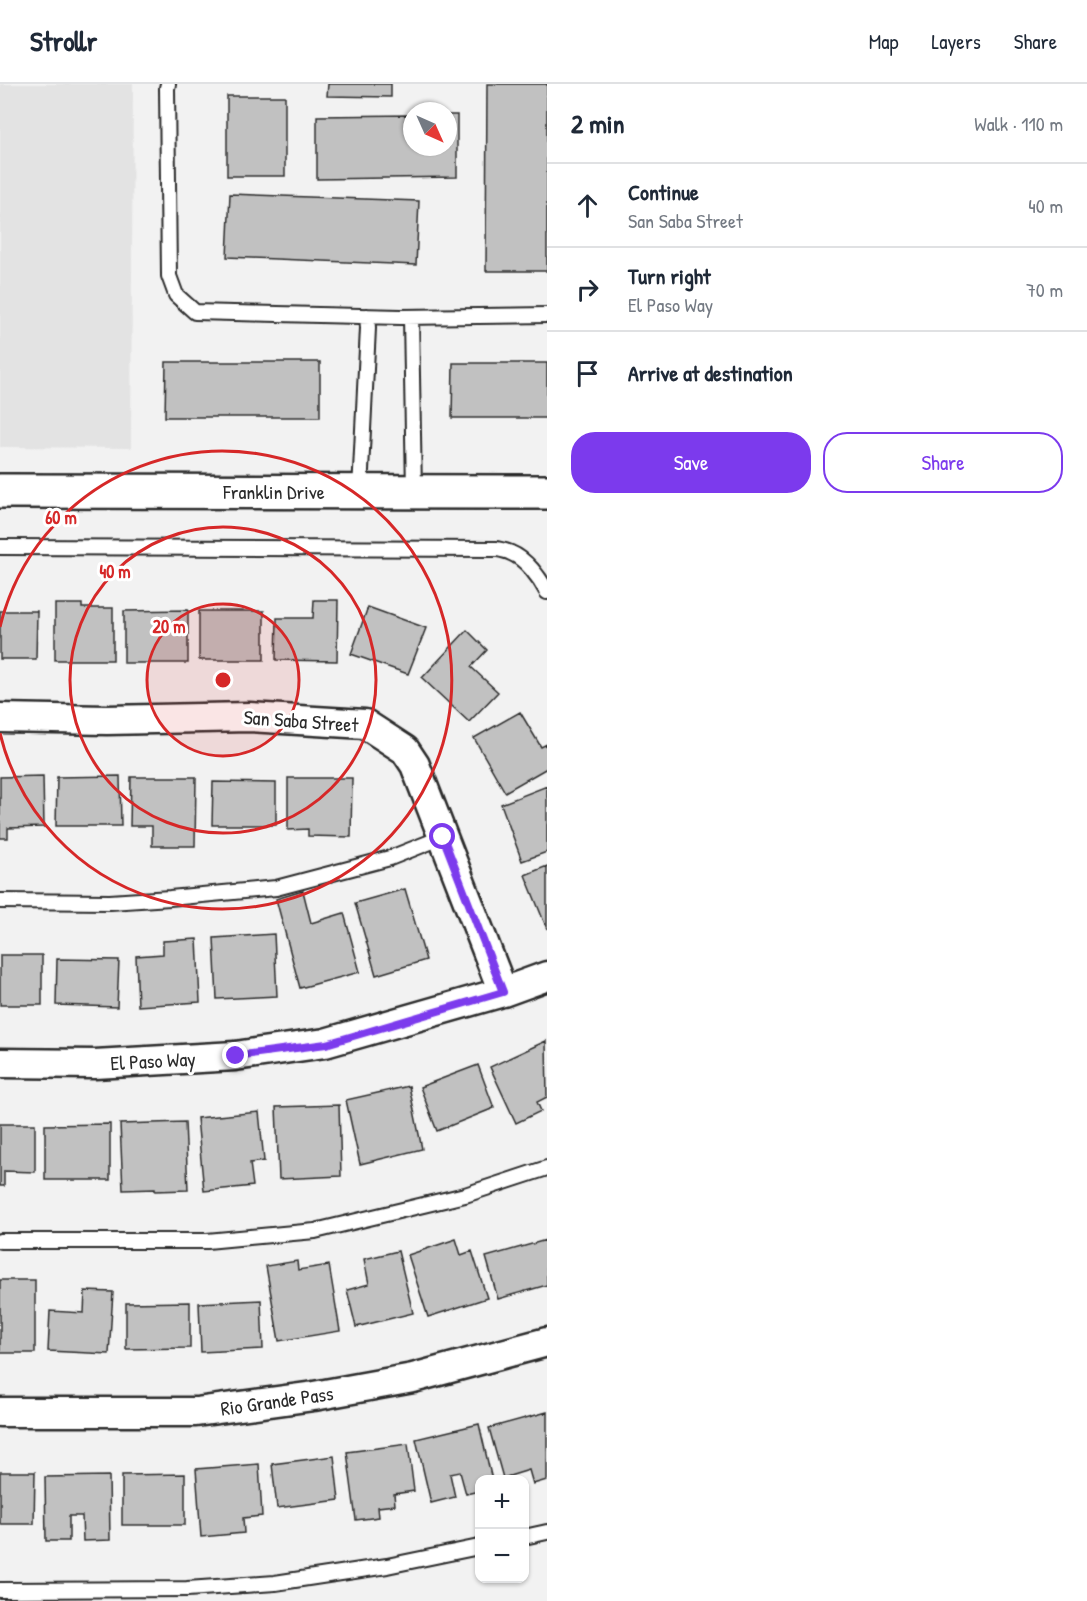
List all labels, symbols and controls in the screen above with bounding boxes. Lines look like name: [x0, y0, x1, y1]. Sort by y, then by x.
text: Strollr: [30, 22, 97, 60]
text: Map: [869, 27, 898, 56]
text: Layers: [931, 27, 981, 56]
text: Share: [1014, 27, 1057, 56]
north arrow: [403, 102, 457, 156]
text: 2 min: [571, 106, 624, 141]
text: Walk · 110 m: [974, 110, 1063, 137]
text: Continue: [628, 177, 699, 207]
icon: ahead: [571, 189, 604, 222]
text: 40 m: [1028, 192, 1063, 219]
text: San Saba Street: [628, 207, 743, 234]
text: Turn right: [628, 261, 711, 291]
icon: right: [571, 273, 604, 306]
text: 70 m: [1026, 276, 1063, 303]
text: El Paso Way: [628, 291, 713, 318]
icon: arrive: [571, 357, 604, 390]
text: Arrive at destination: [628, 358, 793, 388]
button: Save: [571, 432, 811, 493]
button: Share: [823, 432, 1063, 493]
street label: Franklin Drive: [222, 478, 325, 505]
text: 60 m: [45, 505, 77, 530]
text: 40 m: [99, 559, 131, 584]
text: 20 m: [153, 614, 185, 639]
centre of rings: [213, 670, 233, 690]
street label: San Saba Street: [243, 703, 360, 738]
route start: [429, 823, 455, 849]
route end: [222, 1042, 248, 1068]
street label: El Paso Way: [110, 1045, 196, 1076]
street label: Rio Grande Pass: [219, 1379, 335, 1422]
map controls: [475, 1475, 529, 1583]
button: +: [475, 1475, 529, 1529]
button: −: [475, 1529, 529, 1583]

